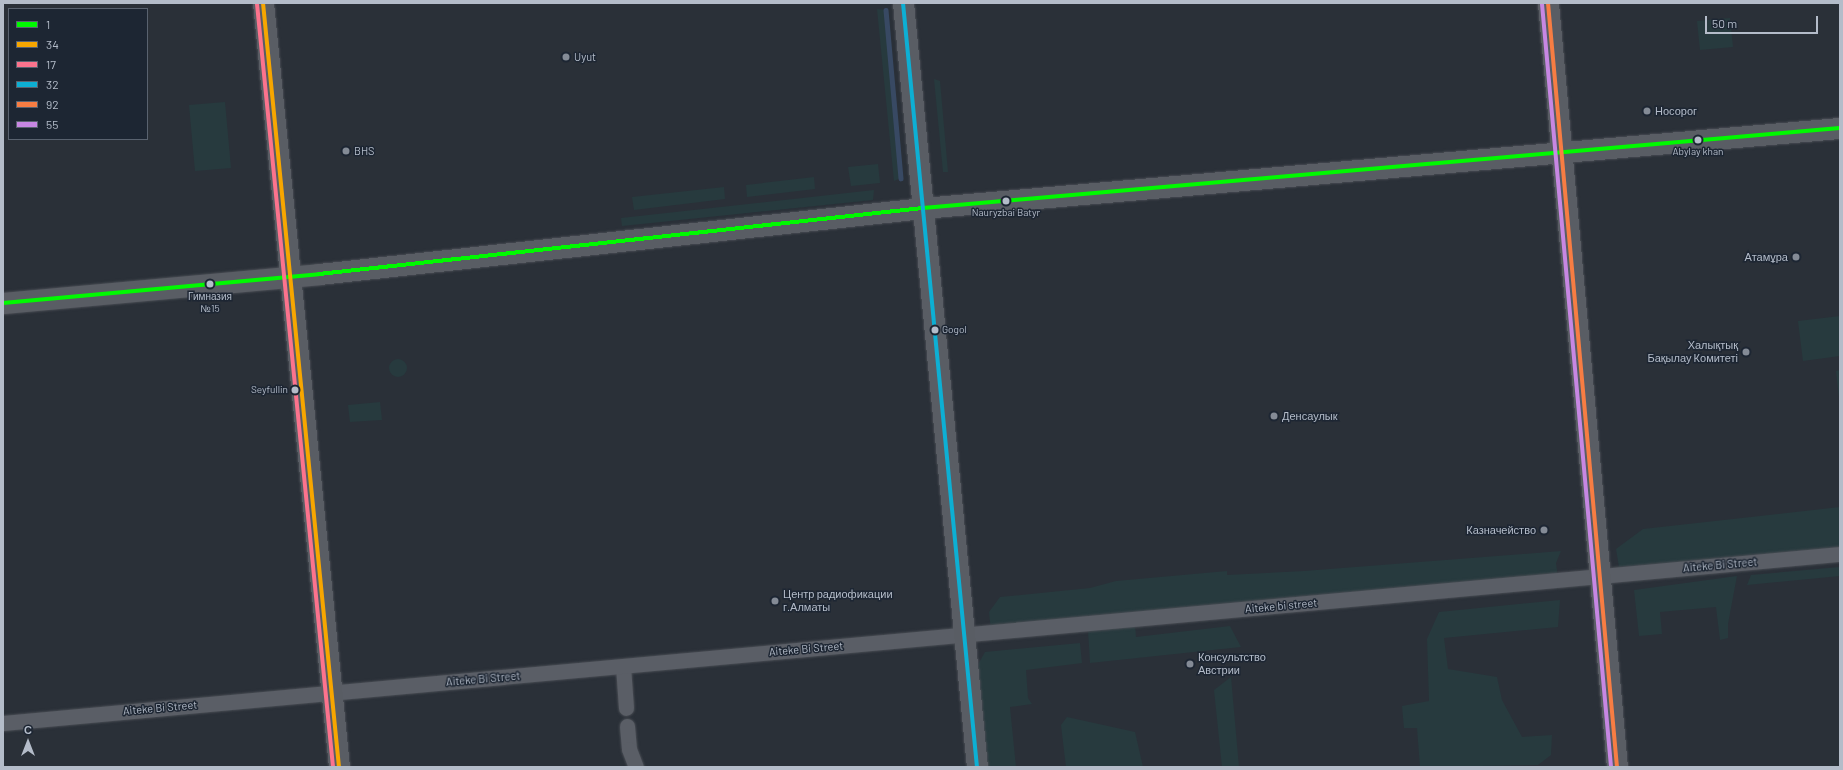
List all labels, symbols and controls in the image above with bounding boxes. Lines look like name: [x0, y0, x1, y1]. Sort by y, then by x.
legend: [8, 8, 148, 140]
scale bar: [1707, 8, 1820, 34]
text: 50 m: [1712, 16, 1737, 30]
text: 1: [46, 17, 50, 31]
text: 34: [46, 37, 59, 51]
place label: Uyut: [574, 50, 596, 64]
marker: Uyut: [561, 52, 571, 62]
text: 17: [46, 57, 56, 71]
text: 32: [46, 77, 59, 91]
text: 92: [46, 97, 59, 111]
place label: Носорог: [1655, 104, 1697, 118]
marker: Носорог: [1642, 106, 1652, 116]
text: 55: [46, 117, 58, 131]
marker: Abylay khan: [1693, 135, 1703, 145]
place label: BHS: [354, 144, 375, 158]
marker: BHS: [341, 146, 351, 156]
place label: Abylay khan: [1673, 146, 1723, 158]
marker: Nauryzbai Batyr: [1001, 196, 1011, 206]
place label: Nauryzbai Batyr: [972, 207, 1040, 219]
place label: Атамұра: [1745, 250, 1788, 264]
marker: Атамұра: [1791, 252, 1801, 262]
marker: Гимназия №15: [205, 279, 215, 289]
place label: Гимназия №15: [188, 290, 232, 314]
place label: Gogol: [942, 324, 967, 336]
marker: Gogol: [930, 325, 940, 335]
place label: Халықтық Бақылау Комитеті: [1647, 339, 1738, 365]
marker: Халықтық Бақылау Комитеті: [1741, 347, 1751, 357]
place label: Seyfullin: [251, 384, 288, 396]
marker: Seyfullin: [290, 385, 300, 395]
place label: Денсаулык: [1282, 409, 1338, 423]
marker: Денсаулык: [1269, 411, 1279, 421]
place label: Казначейство: [1466, 523, 1536, 537]
marker: Казначейство: [1539, 525, 1549, 535]
street label: Aiteke Bi Street: [1682, 555, 1758, 575]
place label: Центр радиофикации г.Алматы: [783, 588, 893, 614]
marker: Центр радиофикации г.Алматы: [770, 596, 780, 606]
street label: Aiteke bi street: [1244, 596, 1318, 616]
street label: Aiteke Bi Street: [768, 639, 844, 659]
place label: Консультство Австрии: [1198, 651, 1266, 677]
marker: Консультство Австрии: [1185, 659, 1195, 669]
street label: Aiteke Bi Street: [445, 669, 521, 689]
street label: Aiteke Bi Street: [122, 698, 198, 718]
north arrow: [8, 722, 48, 762]
text: С: [24, 723, 32, 736]

